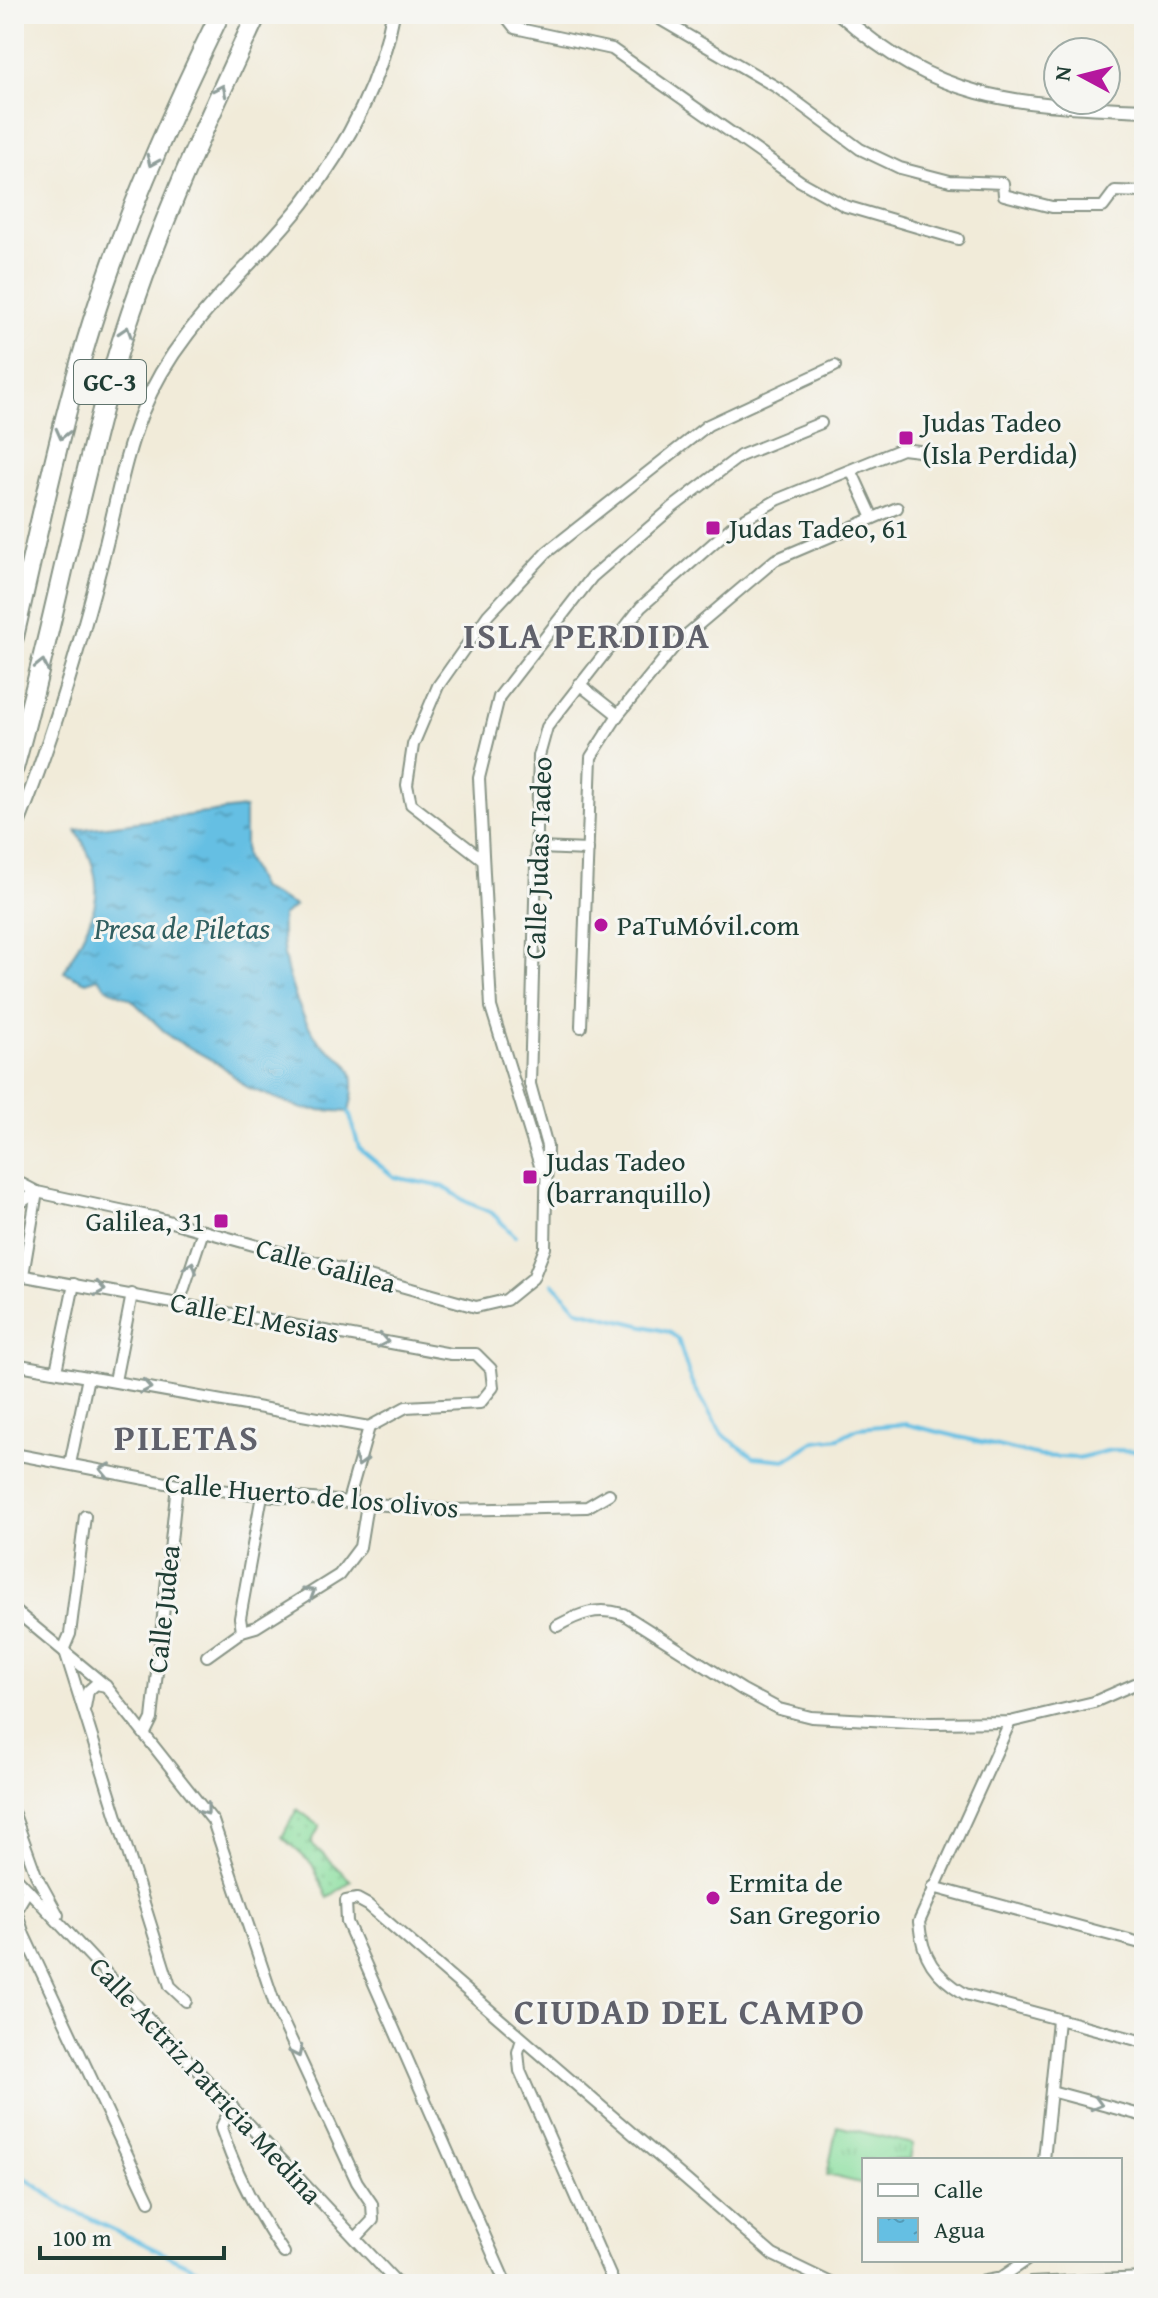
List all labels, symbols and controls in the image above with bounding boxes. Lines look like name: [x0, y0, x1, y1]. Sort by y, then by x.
north arrow: [1042, 36, 1122, 116]
text: N: [1045, 64, 1079, 83]
one-way arrow: [212, 84, 228, 99]
one-way arrow: [146, 153, 162, 167]
one-way arrow: [116, 326, 132, 340]
road number: GC-3: [74, 360, 146, 404]
place label: Judas Tadeo (Isla Perdida): [919, 401, 1077, 474]
one-way arrow: [54, 427, 71, 441]
marker: Judas Tadeo (Isla Perdida): [897, 429, 915, 447]
place label: Judas Tadeo, 61: [726, 507, 909, 548]
marker: Judas Tadeo, 61: [704, 519, 722, 537]
district label: ISLA PERDIDA: [463, 608, 711, 661]
one-way arrow: [33, 659, 50, 673]
street label: Calle Judas Tadeo: [513, 756, 562, 960]
place label: PaTuMóvil.com: [617, 904, 800, 945]
water label: Presa de Piletas: [93, 906, 270, 950]
marker: PaTuMóvil.com: [592, 916, 610, 934]
place label: Judas Tadeo (barranquillo): [543, 1140, 711, 1213]
marker: Judas Tadeo (barranquillo): [521, 1168, 539, 1186]
place label: Galilea, 31: [85, 1200, 205, 1241]
marker: Galilea, 31: [212, 1212, 230, 1230]
street label: Calle Galilea: [252, 1226, 401, 1303]
one-way arrow: [181, 1261, 197, 1275]
one-way arrow: [93, 1279, 107, 1296]
street label: Calle El Mesias: [167, 1280, 343, 1353]
one-way arrow: [376, 1332, 390, 1349]
one-way arrow: [139, 1378, 153, 1395]
district label: PILETAS: [114, 1410, 260, 1463]
one-way arrow: [352, 1453, 369, 1467]
street label: Calle Huerto de los olivos: [163, 1461, 461, 1528]
one-way arrow: [98, 1462, 112, 1479]
street label: Calle Judea: [135, 1542, 190, 1675]
one-way arrow: [301, 1588, 316, 1603]
one-way arrow: [195, 1801, 209, 1816]
place label: Ermita de San Gregorio: [729, 1861, 880, 1934]
marker: Ermita de San Gregorio: [704, 1889, 722, 1907]
street label: Calle Actriz Patricia Medina: [80, 1947, 333, 2213]
district label: CIUDAD DEL CAMPO: [514, 1984, 866, 2037]
one-way arrow: [287, 2044, 303, 2059]
one-way arrow: [1090, 2095, 1104, 2111]
legend: [862, 2158, 1122, 2262]
text: Calle: [934, 2172, 983, 2207]
scale bar: [40, 2210, 224, 2260]
text: Agua: [934, 2212, 985, 2247]
text: 100 m: [52, 2220, 112, 2255]

